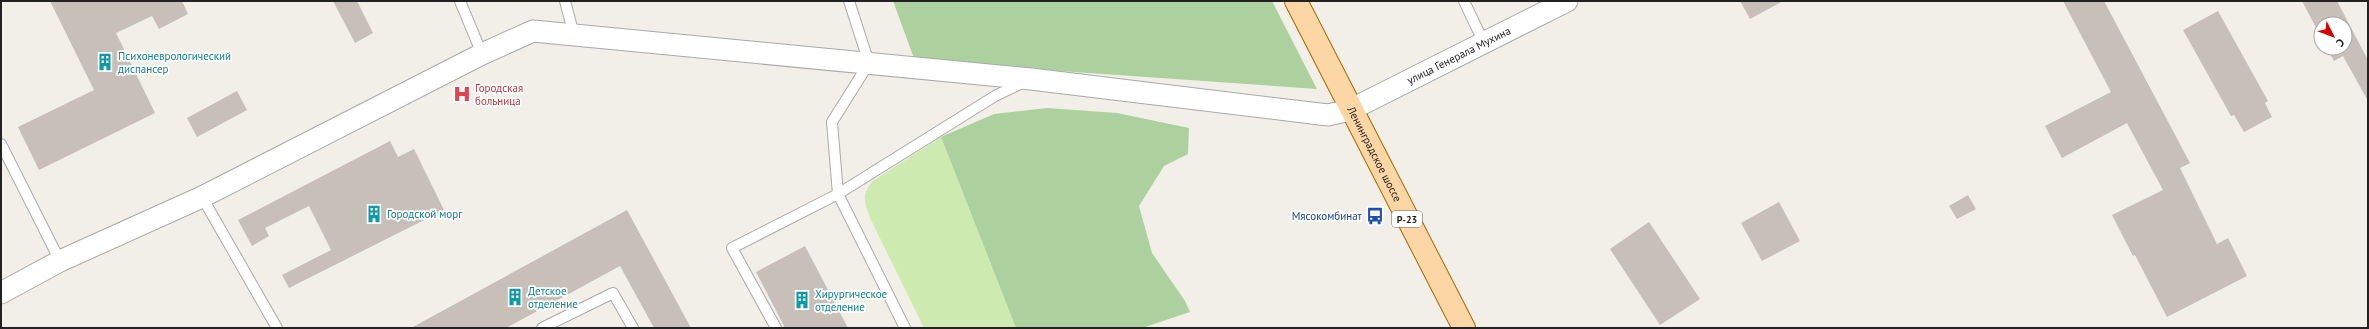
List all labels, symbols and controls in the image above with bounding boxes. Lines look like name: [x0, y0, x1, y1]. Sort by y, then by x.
north arrow: [2313, 16, 2353, 56]
street label: улица Генерала Мухина: [1405, 24, 1513, 87]
text: С: [2333, 36, 2348, 50]
place label: Психоневрологический диспансер: [118, 49, 231, 76]
building icon: Психоневрологический диспансер: [95, 52, 115, 72]
place label: Городская больница: [475, 81, 523, 108]
hospital icon: Городская больница: [452, 84, 472, 104]
street label: Ленинградское шоссе: [1344, 103, 1405, 204]
building icon: Городской морг: [364, 204, 384, 224]
bus stop icon: Мясокомбинат: [1365, 206, 1385, 226]
place label: Городской морг: [387, 207, 463, 221]
place label: Мясокомбинат: [1292, 209, 1363, 223]
road number: Р-23: [1392, 211, 1422, 227]
place label: Детское отделение: [528, 284, 578, 311]
building icon: Детское отделение: [505, 287, 525, 307]
place label: Хирургическое отделение: [815, 287, 888, 314]
building icon: Хирургическое отделение: [792, 290, 812, 310]

